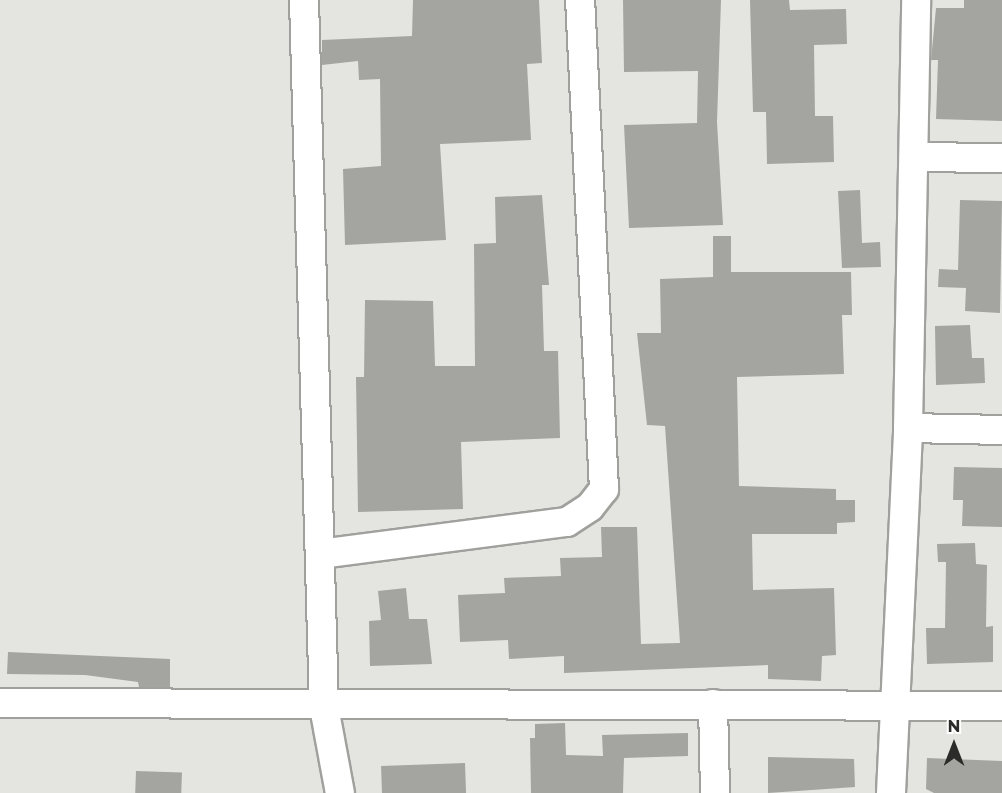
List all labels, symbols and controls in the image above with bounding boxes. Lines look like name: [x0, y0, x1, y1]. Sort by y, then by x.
north arrow: [924, 715, 984, 775]
text: N: [948, 717, 960, 736]

